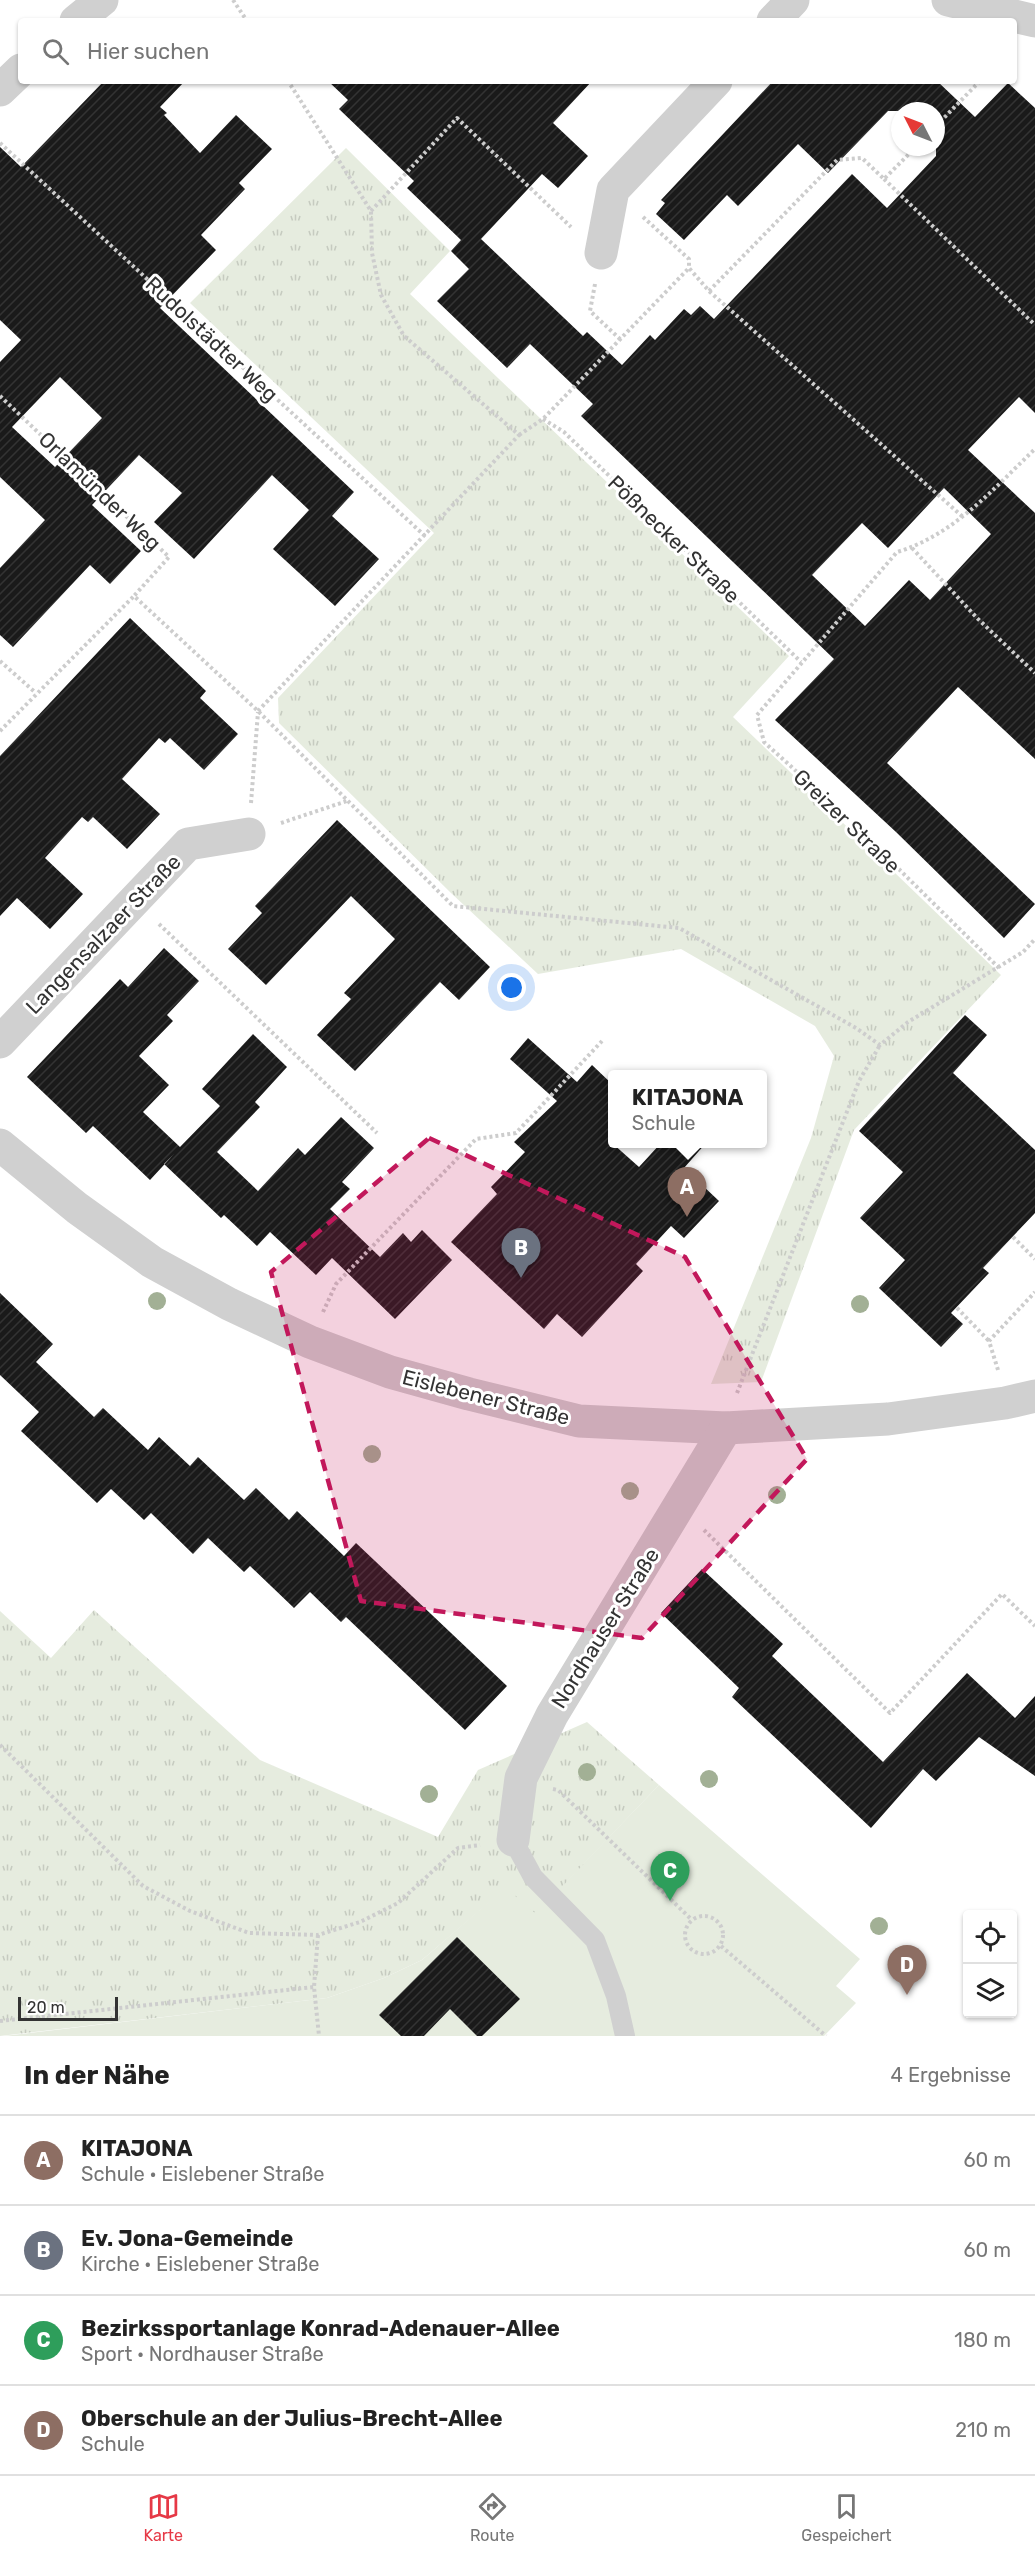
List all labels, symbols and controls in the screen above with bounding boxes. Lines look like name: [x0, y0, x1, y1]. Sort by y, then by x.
search box: [18, 18, 1017, 84]
icon: search: [39, 35, 72, 68]
text: Hier suchen: [87, 38, 209, 65]
north arrow: [891, 102, 945, 156]
street label: Rudolstädter Weg: [141, 271, 283, 407]
street label: Orlamünder Weg: [34, 426, 166, 556]
street label: Pößnecker Straße: [603, 470, 745, 608]
street label: Greizer Straße: [788, 764, 906, 878]
street label: Langensalzaer Straße: [20, 849, 186, 1019]
your location: [497, 973, 526, 1002]
popup: [608, 1070, 767, 1148]
text: KITAJONA: [632, 1084, 743, 1111]
text: Schule: [632, 1111, 695, 1135]
pin: A: [668, 1168, 706, 1217]
pin: B: [502, 1228, 540, 1278]
street label: Eislebener Straße: [400, 1364, 572, 1430]
street label: Nordhauser Straße: [546, 1543, 664, 1713]
pin: C: [650, 1852, 690, 1901]
map controls: [963, 1910, 1017, 2018]
button: locate: [963, 1910, 1017, 1964]
pin: D: [888, 1946, 926, 1995]
button: layers: [963, 1964, 1017, 2018]
scale bar: [18, 1994, 118, 2022]
text: 20 m: [27, 1998, 65, 2017]
text: In der Nähe: [24, 2060, 170, 2091]
text: 4 Ergebnisse: [891, 2063, 1011, 2087]
text: KITAJONA: [81, 2135, 193, 2162]
text: A: [36, 2148, 51, 2172]
text: 60 m: [964, 2148, 1011, 2172]
text: Schule · Eislebener Straße: [81, 2162, 325, 2186]
text: Ev. Jona-Gemeinde: [81, 2225, 293, 2252]
text: B: [36, 2238, 51, 2262]
text: 60 m: [964, 2238, 1011, 2262]
text: Kirche · Eislebener Straße: [81, 2252, 320, 2276]
text: Bezirkssportanlage Konrad-Adenauer-Allee: [81, 2315, 560, 2342]
text: C: [36, 2328, 51, 2352]
text: 180 m: [954, 2328, 1011, 2352]
text: Sport · Nordhauser Straße: [81, 2342, 324, 2366]
text: Oberschule an der Julius-Brecht-Allee: [81, 2405, 503, 2432]
text: D: [36, 2418, 51, 2442]
text: 210 m: [955, 2418, 1011, 2442]
text: Schule: [81, 2432, 145, 2456]
tab: Karte: [143, 2490, 183, 2545]
tab: Route: [470, 2490, 514, 2545]
tab: Gespeichert: [801, 2490, 892, 2545]

